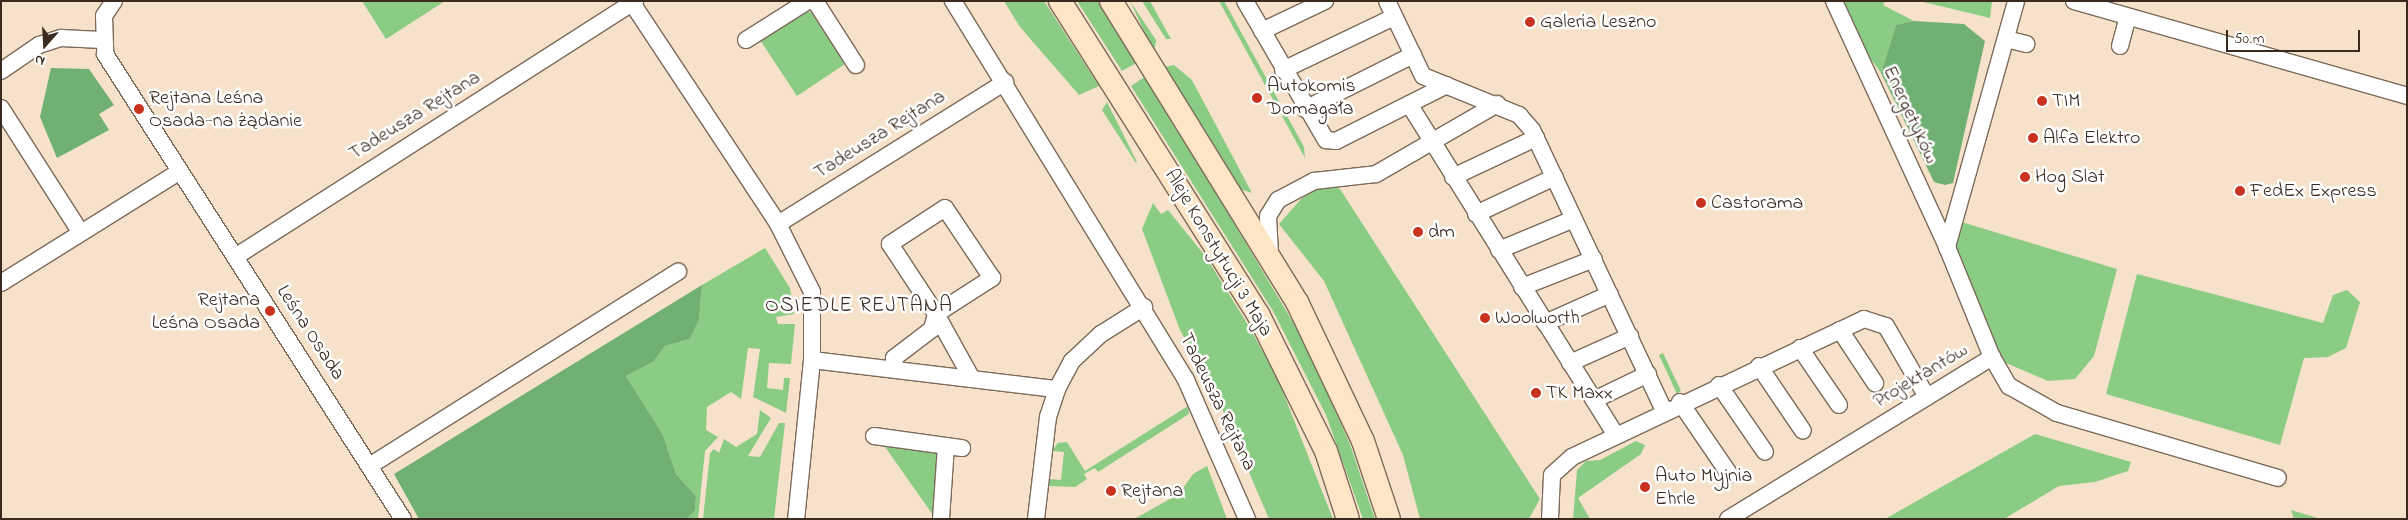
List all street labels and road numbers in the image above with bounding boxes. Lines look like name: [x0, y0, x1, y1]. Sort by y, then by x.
street label: Energetyków: [1877, 62, 1943, 168]
street label: Tadeusza Rejtana: [345, 66, 485, 166]
street label: Tadeusza Rejtana: [810, 85, 950, 185]
street label: Aleje Konstytucji 3 Maja: [1158, 165, 1278, 341]
street label: Leśna Osada: [270, 281, 350, 385]
street label: Tadeusza Rejtana: [1173, 329, 1261, 475]
street label: Projektantów: [1869, 338, 1973, 414]

